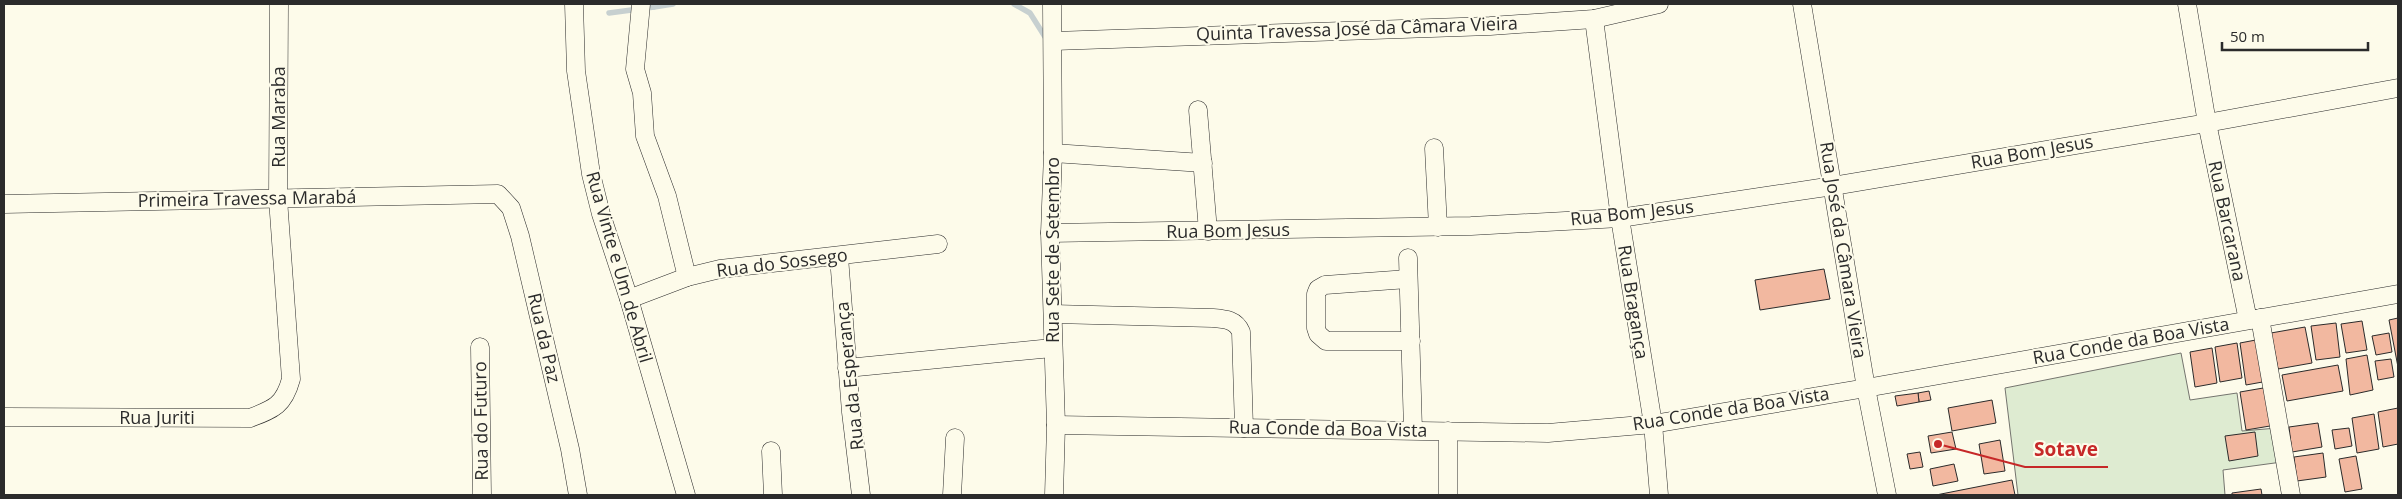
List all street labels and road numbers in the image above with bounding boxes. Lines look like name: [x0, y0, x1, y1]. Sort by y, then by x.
street label: Quinta Travessa José da Câmara Vieira: [1196, 10, 1518, 46]
street label: Rua Maraba: [266, 66, 290, 168]
street label: Rua Bom Jesus: [1969, 128, 2095, 174]
street label: Rua José da Câmara Vieira: [1815, 140, 1873, 360]
street label: Rua Sete de Setembro: [1040, 157, 1064, 343]
street label: Rua Barcarana: [2203, 158, 2252, 283]
street label: Rua Vinte e Um de Abril: [581, 168, 659, 365]
street label: Primeira Travessa Marabá: [137, 184, 357, 212]
street label: Rua Bom Jesus: [1569, 194, 1695, 230]
street label: Rua Bom Jesus: [1166, 217, 1290, 243]
street label: Rua do Sossego: [715, 242, 849, 282]
street label: Rua Bragança: [1613, 243, 1655, 361]
street label: Rua da Paz: [523, 290, 567, 385]
street label: Rua da Esperança: [829, 301, 869, 452]
street label: Rua Conde da Boa Vista: [2031, 311, 2231, 369]
street label: Rua do Futuro: [467, 361, 493, 481]
street label: Rua Conde da Boa Vista: [1631, 381, 1831, 435]
street label: Rua Juriti: [119, 405, 195, 429]
street label: Rua Conde da Boa Vista: [1228, 414, 1428, 442]

